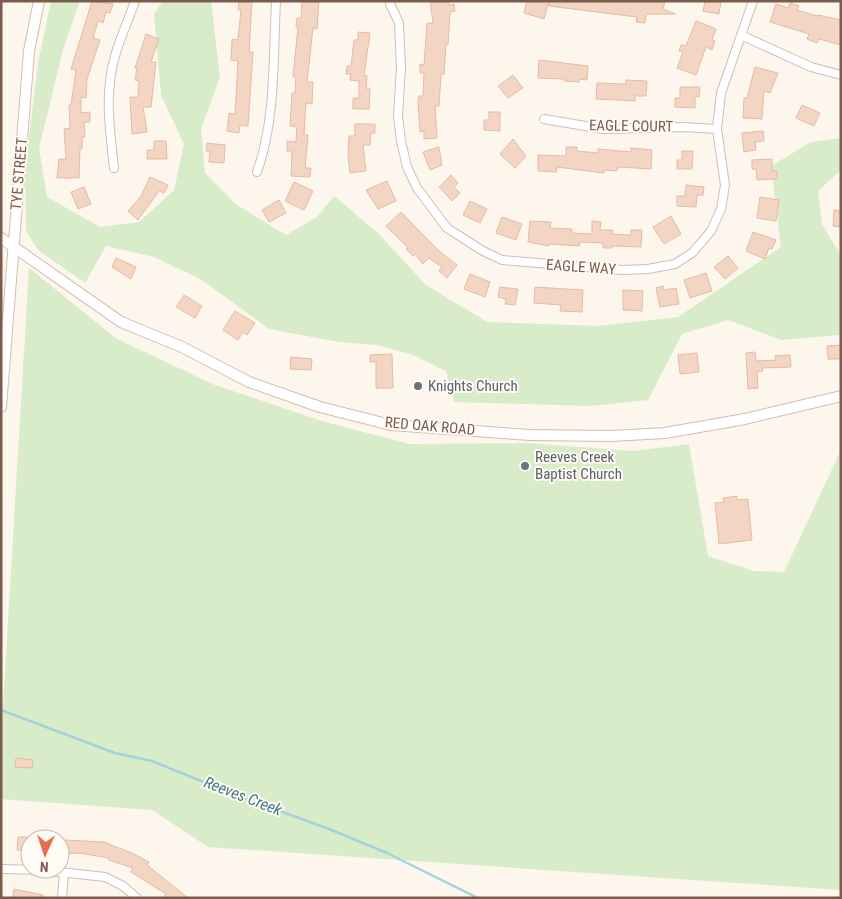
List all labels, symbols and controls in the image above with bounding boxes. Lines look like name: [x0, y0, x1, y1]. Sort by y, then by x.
street label: EAGLE COURT: [589, 116, 673, 136]
street label: TYE STREET: [7, 137, 31, 211]
street label: EAGLE WAY: [546, 256, 617, 278]
place label: Knights Church: [428, 377, 518, 395]
marker: Knights Church: [412, 380, 424, 392]
street label: RED OAK ROAD: [384, 413, 476, 439]
place label: Reeves Creek Baptist Church: [535, 448, 622, 483]
marker: Reeves Creek Baptist Church: [519, 460, 531, 472]
water label: Reeves Creek: [201, 772, 286, 820]
north arrow: [20, 829, 70, 879]
text: N: [40, 859, 49, 875]

